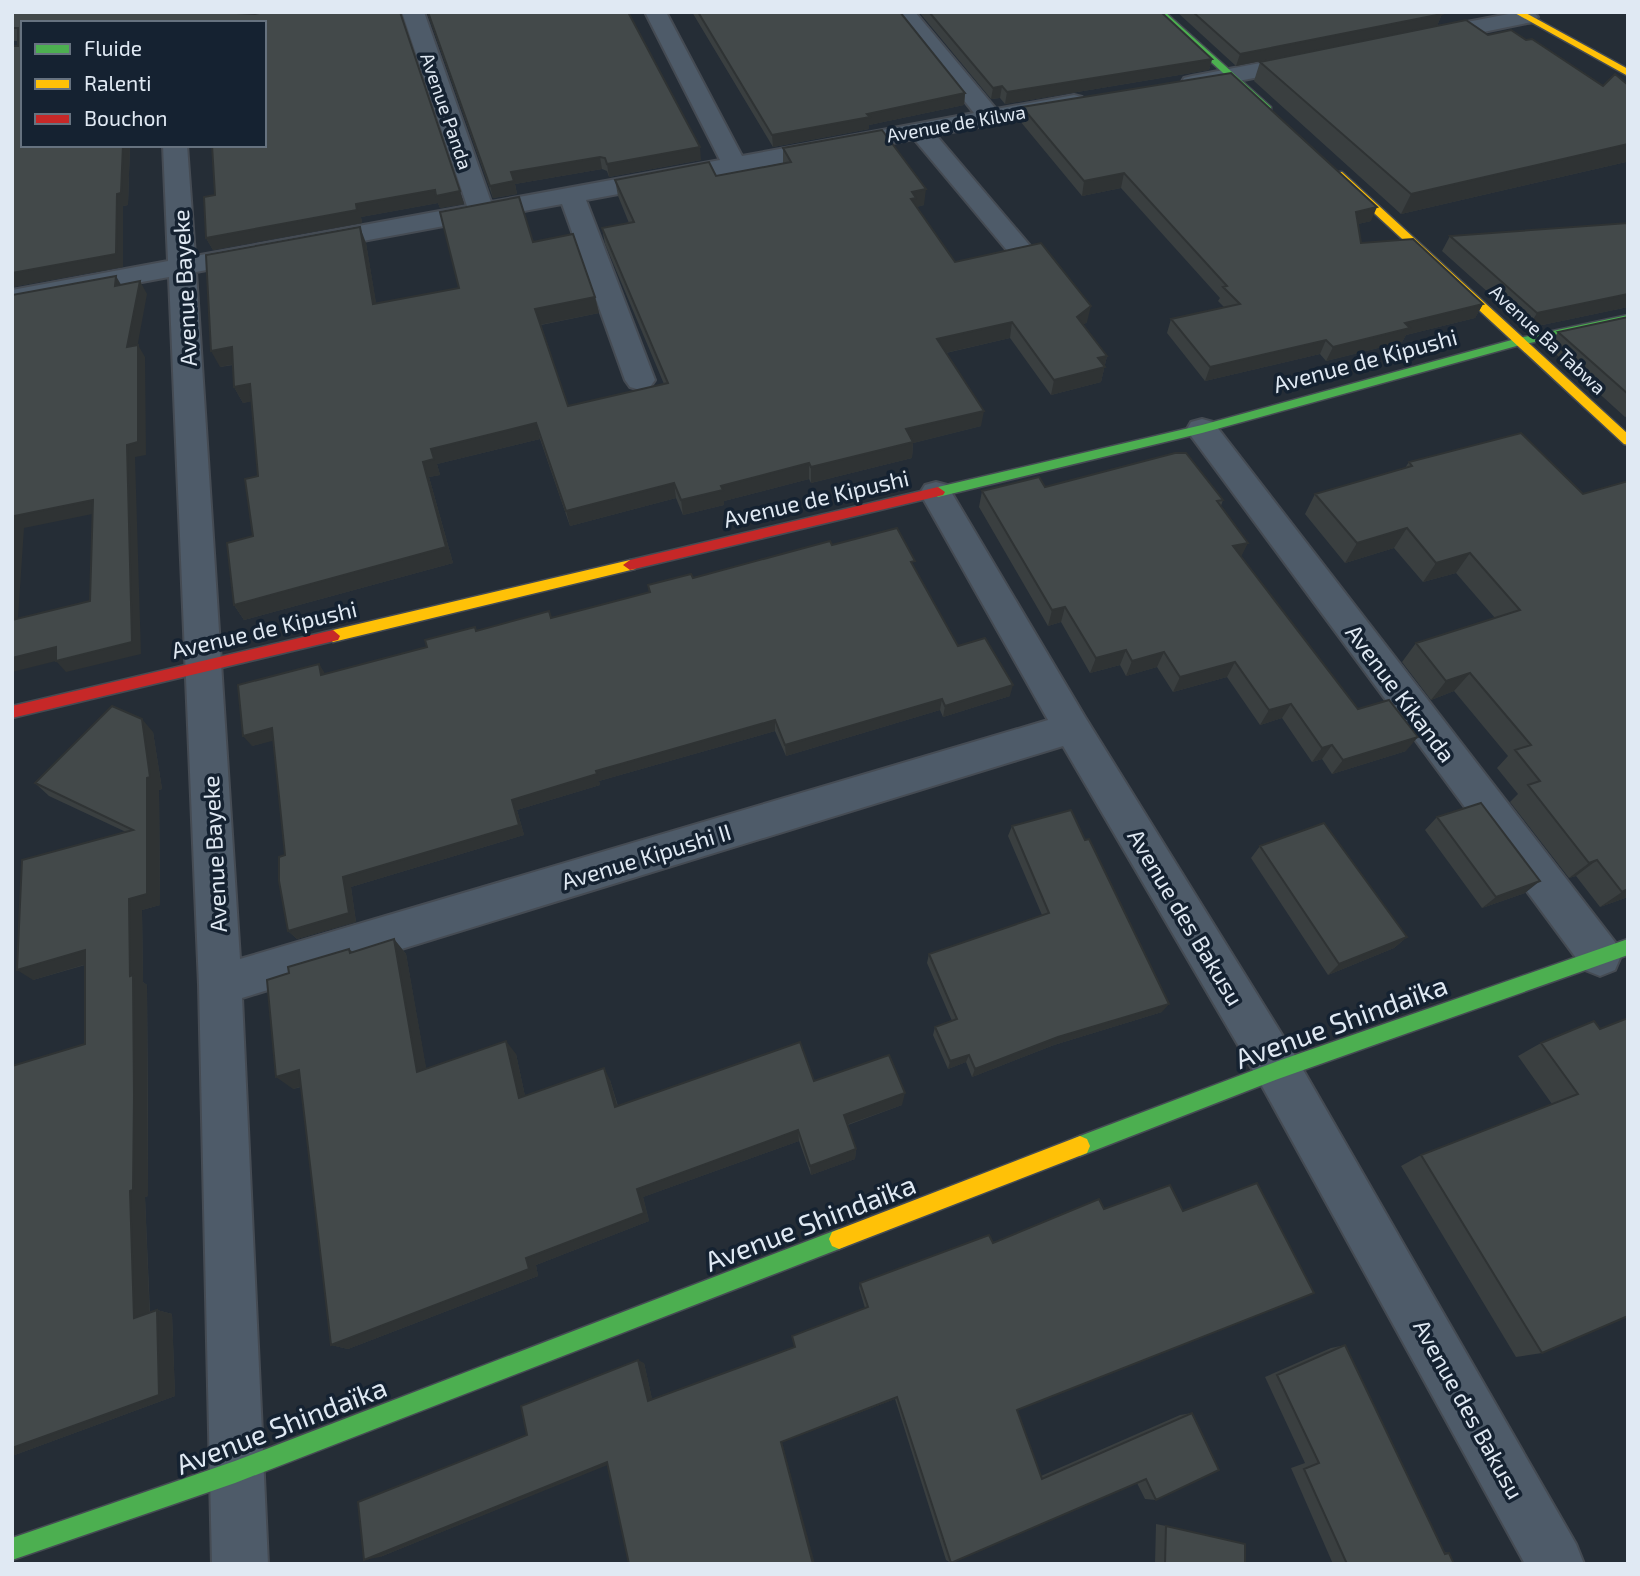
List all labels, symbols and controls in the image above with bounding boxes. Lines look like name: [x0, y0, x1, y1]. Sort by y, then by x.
legend: [21, 21, 266, 147]
text: Fluide: [84, 35, 142, 60]
street label: Avenue Panda: [416, 50, 478, 172]
text: Ralenti: [84, 70, 151, 95]
street label: Avenue de Kilwa: [885, 99, 1027, 147]
text: Bouchon: [84, 105, 168, 130]
street label: Avenue Bayeke: [166, 209, 202, 367]
street label: Avenue Ba Tabwa: [1485, 279, 1611, 399]
street label: Avenue de Kipushi: [1270, 322, 1460, 398]
street label: Avenue de Kipushi: [721, 463, 911, 533]
street label: Avenue de Kipushi: [169, 594, 359, 664]
street label: Avenue Kikanda: [1340, 619, 1462, 767]
street label: Avenue Bayeke: [196, 775, 232, 933]
street label: Avenue Kipushi II: [558, 817, 734, 895]
street label: Avenue des Bakusu: [1122, 824, 1250, 1010]
street label: Avenue Shindaïka: [1230, 967, 1452, 1075]
street label: Avenue Shindaïka: [700, 1166, 920, 1278]
street label: Avenue des Bakusu: [1408, 1314, 1530, 1504]
street label: Avenue Shindaïka: [171, 1369, 391, 1481]

